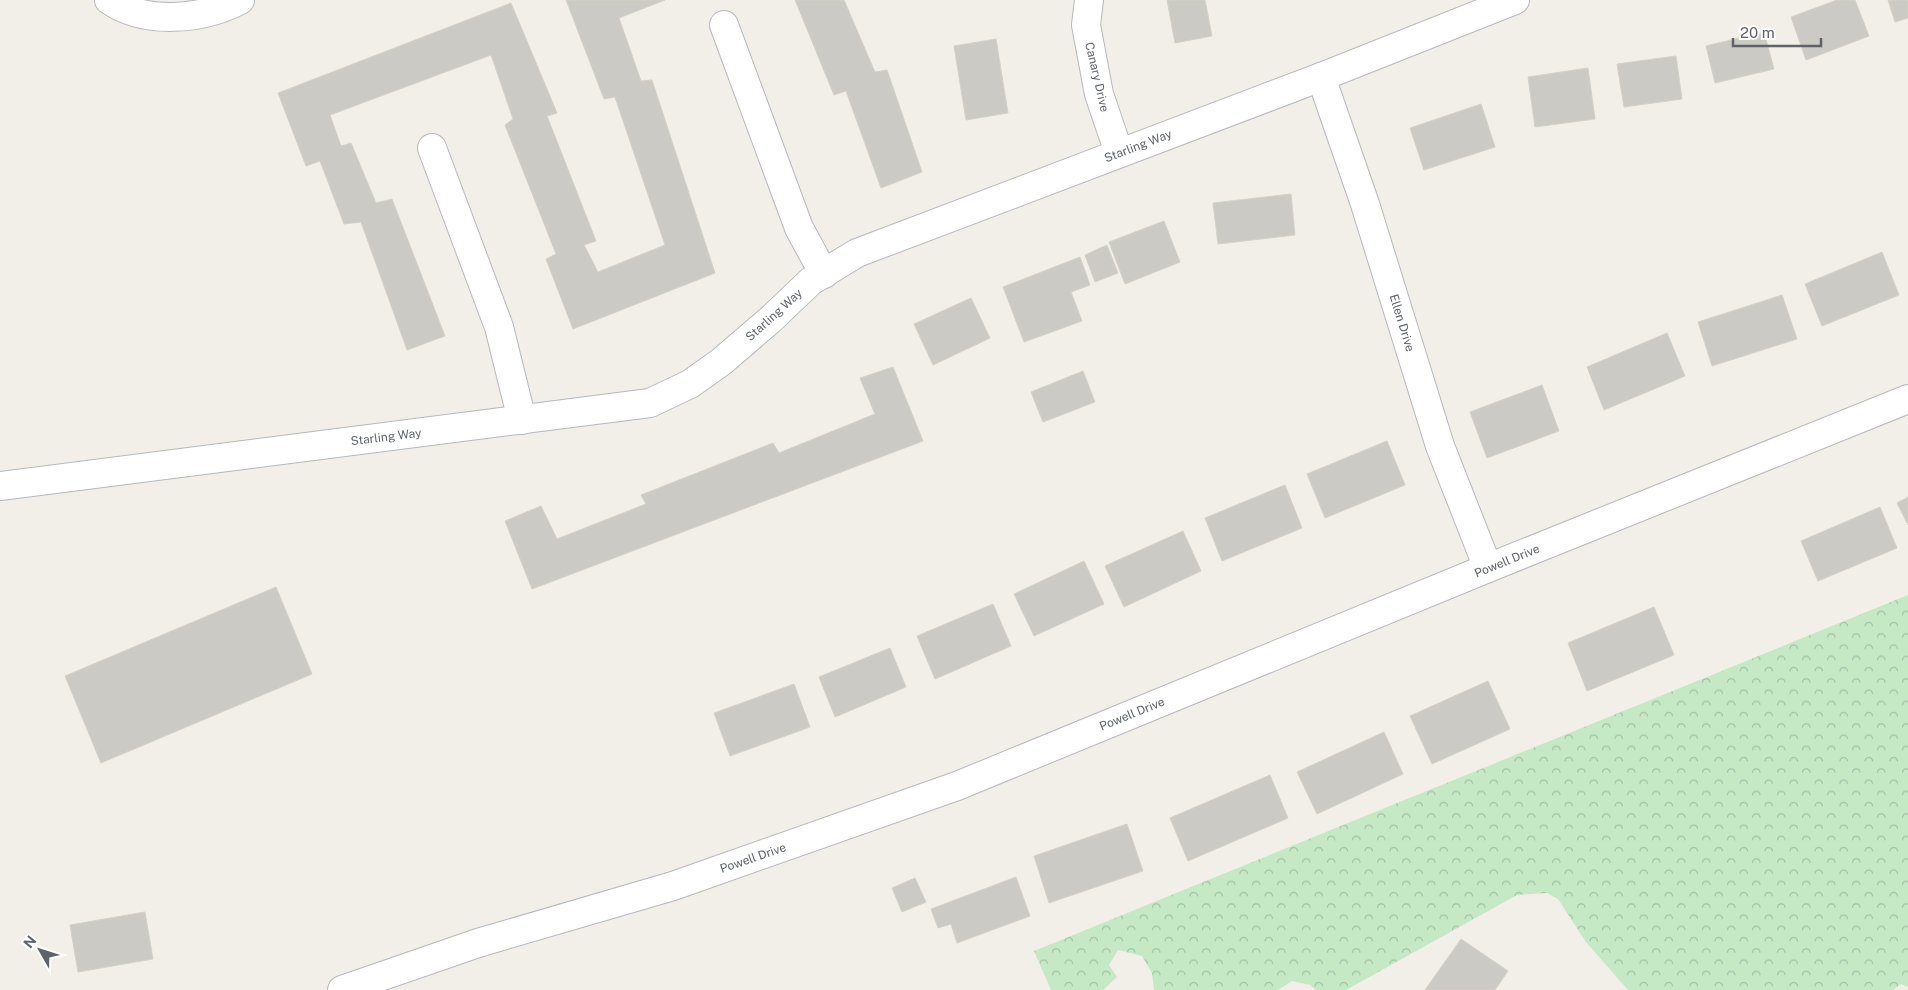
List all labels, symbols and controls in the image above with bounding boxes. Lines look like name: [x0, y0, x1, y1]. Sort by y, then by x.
scale bar: [1733, 15, 1820, 47]
text: 20 m: [1740, 24, 1775, 41]
street label: Canary Drive: [1082, 41, 1112, 113]
street label: Starling Way: [1102, 127, 1174, 165]
street label: Starling Way: [743, 286, 806, 344]
street label: Ellen Drive: [1387, 293, 1417, 354]
street label: Starling Way: [350, 426, 423, 448]
street label: Powell Drive: [1472, 542, 1542, 580]
street label: Powell Drive: [1097, 695, 1167, 733]
street label: Powell Drive: [718, 840, 788, 876]
north arrow: [15, 925, 65, 975]
text: N: [20, 933, 40, 951]

